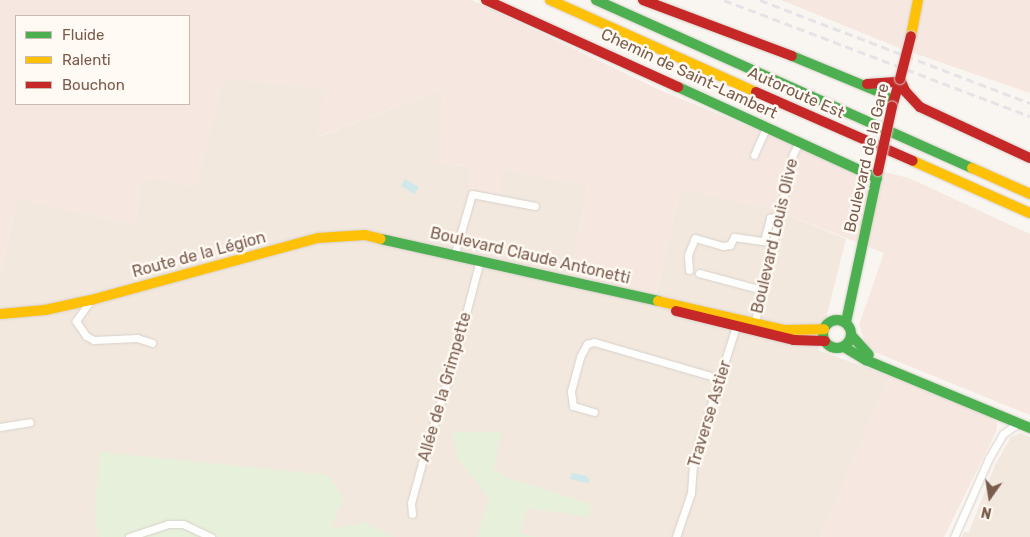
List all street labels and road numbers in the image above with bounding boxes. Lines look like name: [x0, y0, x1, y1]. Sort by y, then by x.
street label: Chemin de Saint-Lambert: [598, 25, 780, 123]
street label: Autoroute Est: [745, 63, 847, 123]
street label: Boulevard de la Gare: [841, 82, 893, 234]
street label: Boulevard Louis Olive: [748, 157, 802, 315]
street label: Boulevard Claude Antonetti: [428, 224, 632, 288]
street label: Route de la Légion: [130, 228, 268, 282]
street label: Allée de la Grimpette: [414, 310, 476, 464]
street label: Traverse Astier: [685, 358, 735, 470]

